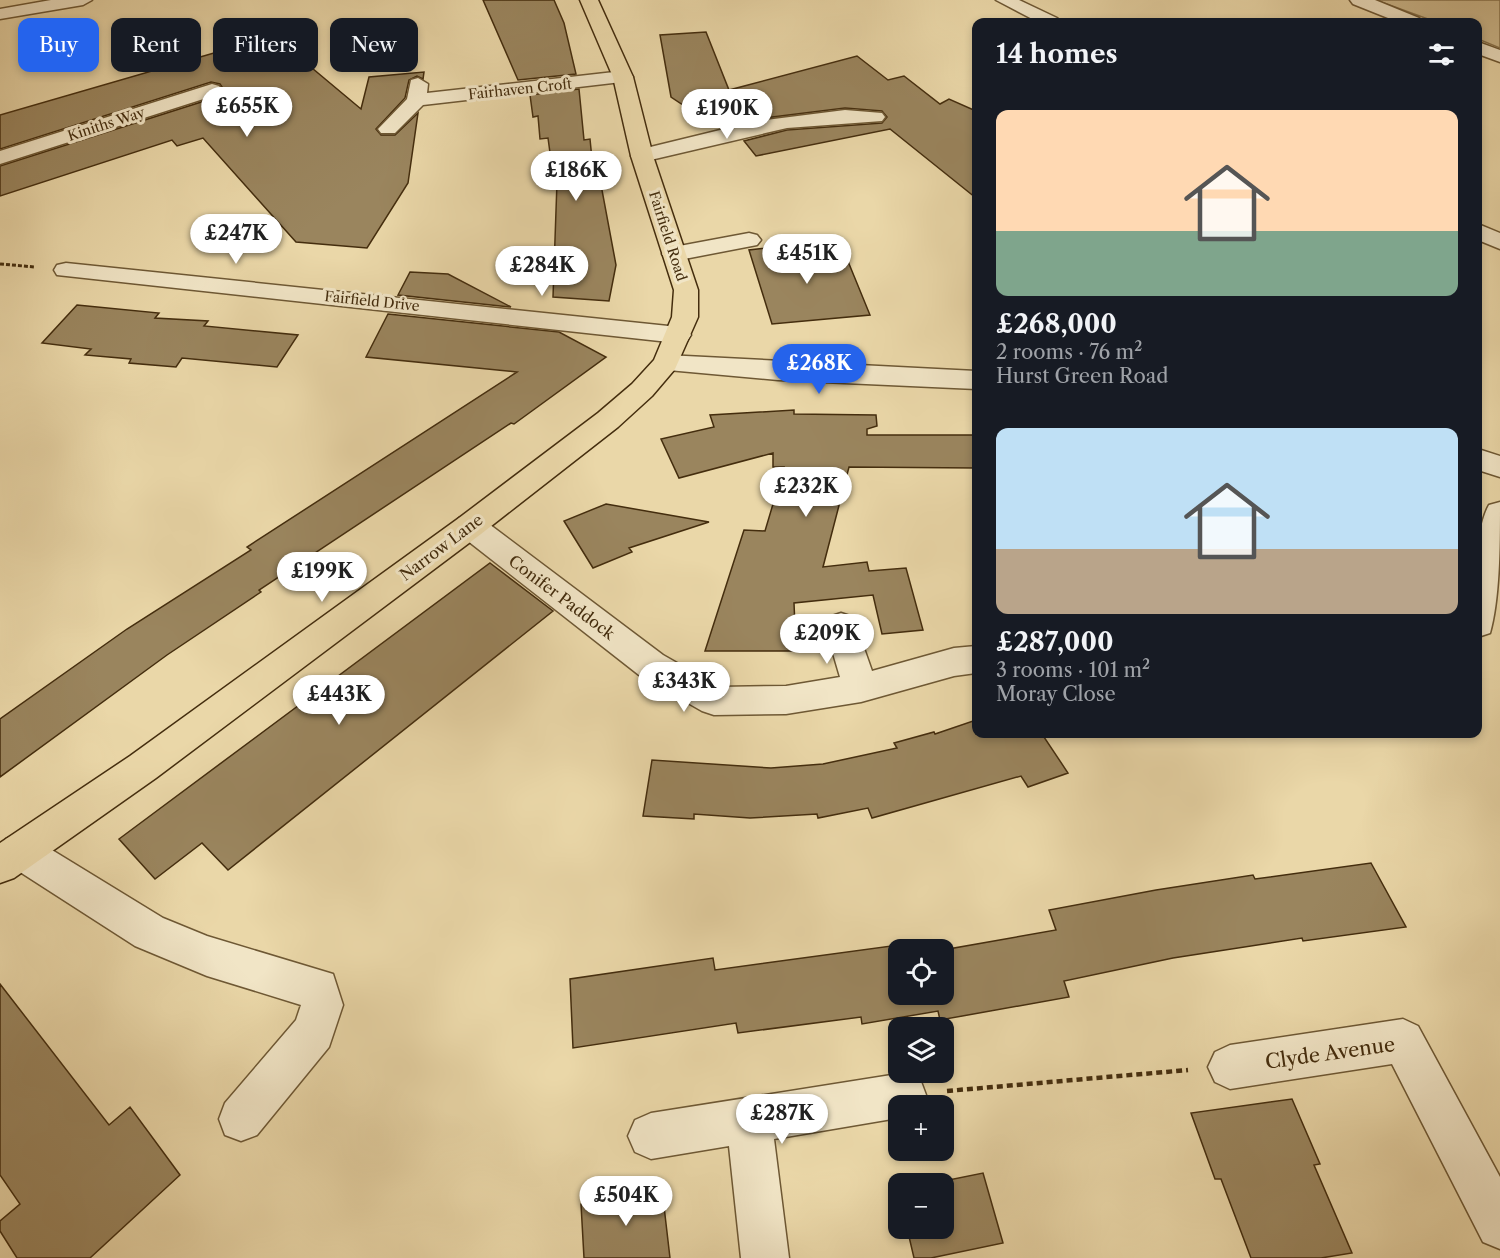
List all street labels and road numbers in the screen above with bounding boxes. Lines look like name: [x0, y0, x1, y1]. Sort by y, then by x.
street label: Fairhaven Croft: [467, 75, 573, 103]
street label: Kiniths Way: [65, 103, 147, 145]
street label: Fairfield Road: [645, 189, 691, 284]
street label: Fairfield Drive: [324, 287, 421, 315]
street label: Narrow Lane: [396, 509, 486, 585]
street label: Conifer Paddock: [505, 551, 620, 644]
street label: Clyde Avenue: [1264, 1032, 1396, 1074]

